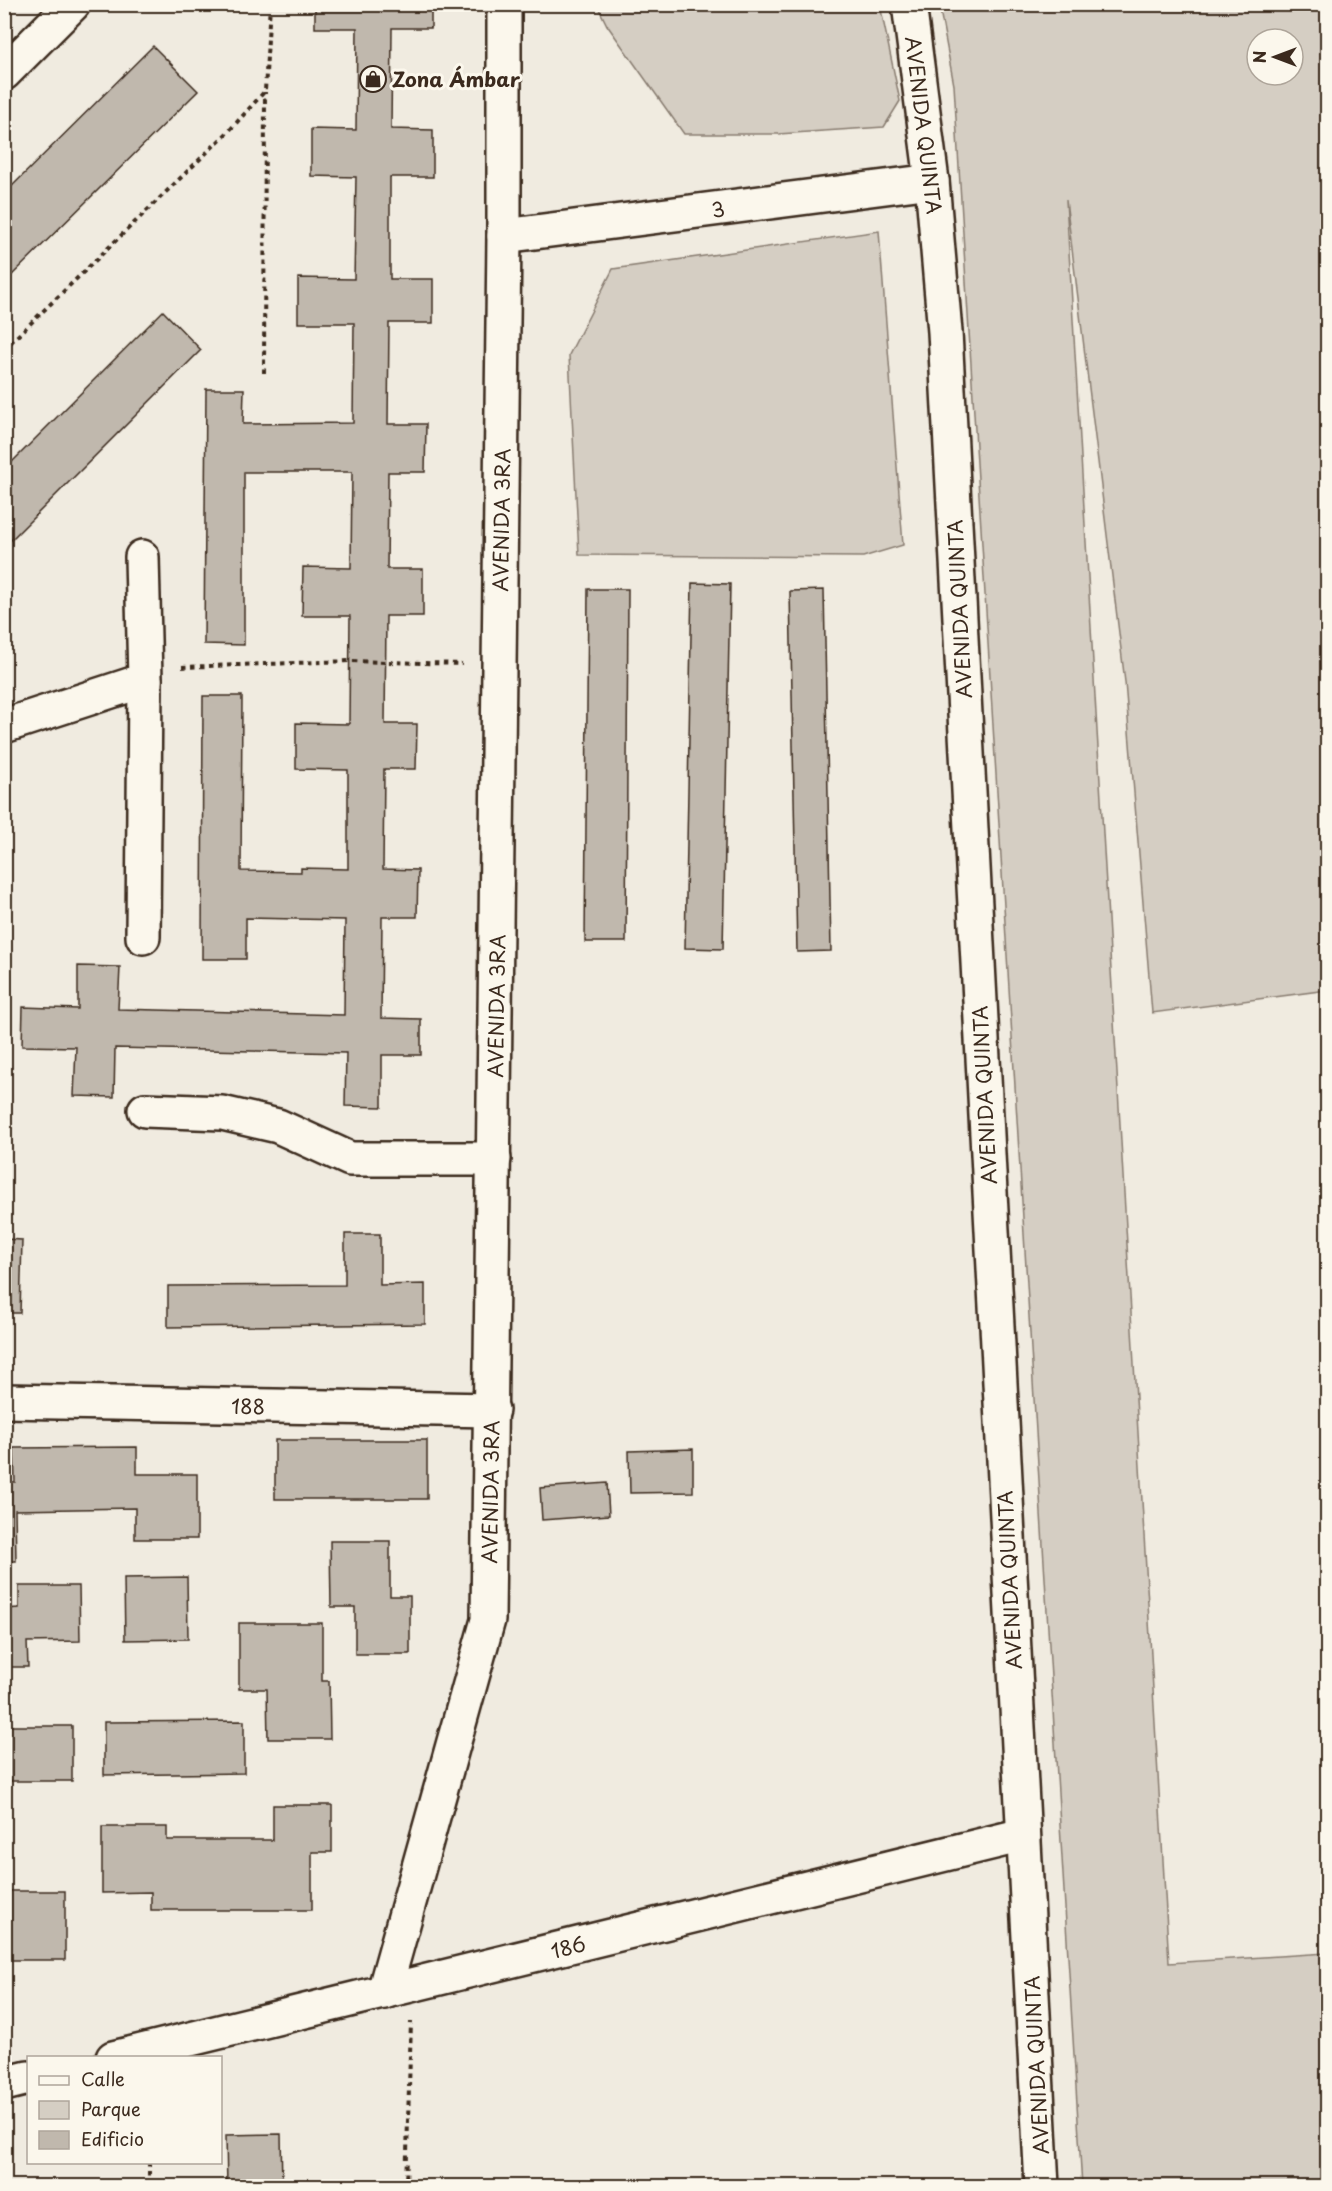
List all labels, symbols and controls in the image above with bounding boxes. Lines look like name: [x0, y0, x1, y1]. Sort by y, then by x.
north arrow: [1245, 27, 1305, 87]
street label: AVENIDA QUINTA: [898, 34, 950, 216]
text: N: [1247, 51, 1271, 63]
shop icon: Zona Ámbar: [358, 64, 388, 94]
place label: Zona Ámbar: [392, 64, 521, 94]
street label: 3: [710, 193, 726, 225]
street label: AVENIDA 3RA: [485, 448, 517, 592]
street label: AVENIDA QUINTA: [939, 519, 979, 699]
street label: AVENIDA 3RA: [480, 934, 512, 1078]
street label: AVENIDA QUINTA: [964, 1005, 1004, 1185]
street label: 188: [231, 1391, 265, 1421]
street label: AVENIDA 3RA: [474, 1420, 506, 1564]
street label: AVENIDA QUINTA: [989, 1490, 1029, 1670]
street label: 186: [547, 1928, 589, 1966]
street label: AVENIDA QUINTA: [1016, 1975, 1056, 2155]
legend: [27, 2056, 222, 2164]
text: Calle: [81, 2065, 125, 2092]
text: Parque: [81, 2095, 141, 2122]
text: Edificio: [81, 2125, 144, 2152]

